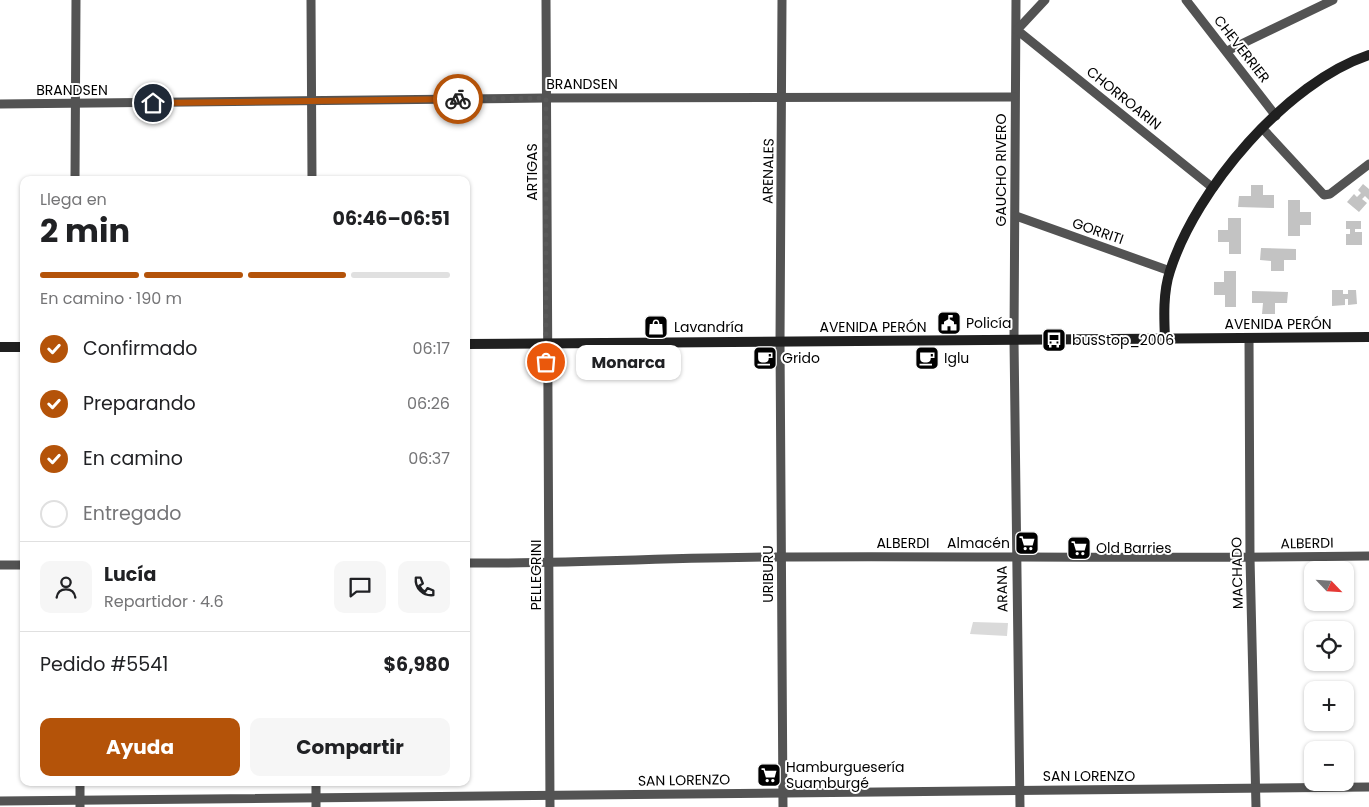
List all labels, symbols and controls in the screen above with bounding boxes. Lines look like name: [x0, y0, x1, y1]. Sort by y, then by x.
street label: CHEVERRIER: [1209, 11, 1275, 87]
street label: CHORROARIN: [1082, 62, 1166, 134]
courier: [433, 74, 483, 124]
street label: BRANDSEN: [546, 74, 618, 94]
street label: BRANDSEN: [36, 80, 108, 100]
pin: [132, 82, 174, 124]
icon: bike: [444, 85, 472, 113]
icon: home: [139, 89, 167, 117]
street label: GAUCHO RIVERO: [991, 113, 1011, 227]
street label: ARENALES: [757, 138, 779, 204]
street label: ARTIGAS: [522, 143, 542, 201]
text: Llega en: [40, 188, 107, 211]
text: 06:46–06:51: [333, 205, 450, 232]
text: 2 min: [40, 208, 130, 253]
street label: GORRITI: [1070, 213, 1126, 249]
text: En camino · 190 m: [40, 287, 182, 310]
public building icon: Policía: [936, 310, 962, 336]
place label: Policía: [966, 313, 1011, 333]
shop icon: Lavandría: [643, 314, 669, 340]
street label: AVENIDA PERÓN: [1224, 314, 1332, 334]
place label: Lavandría: [674, 317, 743, 337]
street label: AVENIDA PERÓN: [819, 317, 927, 337]
bus stop icon: busStop_2006: [1041, 327, 1067, 353]
place label: busStop_2006: [1072, 330, 1174, 350]
icon: check: [40, 335, 68, 363]
text: Confirmado: [83, 335, 197, 362]
text: 06:17: [413, 337, 450, 360]
pin: [525, 341, 567, 383]
callout: Monarca: [576, 344, 681, 380]
cafe icon: Grido: [752, 345, 778, 371]
cafe icon: Iglu: [914, 345, 940, 371]
icon: bag: [532, 348, 560, 376]
place label: Grido: [782, 348, 820, 368]
place label: Iglu: [944, 348, 969, 368]
text: Monarca: [592, 351, 665, 374]
icon: check: [40, 390, 68, 418]
text: Preparando: [83, 390, 196, 417]
text: 06:26: [407, 392, 450, 415]
icon: check: [40, 445, 68, 473]
text: En camino: [83, 445, 183, 472]
text: 06:37: [408, 447, 450, 470]
text: Entregado: [83, 500, 181, 527]
supermarket icon: Almacén: [1014, 530, 1040, 556]
street label: ALBERDI: [876, 533, 930, 553]
place label: Almacén: [947, 533, 1010, 553]
street label: ALBERDI: [1280, 533, 1334, 553]
supermarket icon: Old Barries: [1066, 535, 1092, 561]
street label: MACHADO: [1226, 537, 1248, 609]
place label: Old Barries: [1096, 538, 1172, 558]
street label: PELLEGRINI: [526, 540, 546, 610]
street label: URIBURU: [758, 545, 778, 603]
button: person: [40, 561, 92, 613]
text: Lucía: [104, 561, 156, 588]
button: chat: [334, 561, 386, 613]
button: phone: [398, 561, 450, 613]
north arrow: [1304, 561, 1354, 611]
map controls: [1304, 561, 1354, 791]
street label: ARANA: [992, 565, 1012, 613]
text: Repartidor · 4.6: [104, 590, 224, 613]
button: locate: [1304, 621, 1354, 671]
text: Pedido #5541: [40, 651, 168, 678]
text: $6,980: [384, 651, 450, 678]
button: +: [1304, 681, 1354, 731]
button: Ayuda: [40, 718, 240, 776]
button: Compartir: [250, 718, 450, 776]
button: −: [1304, 741, 1354, 791]
place label: Hamburguesería Suamburgé: [786, 757, 904, 793]
supermarket icon: Hamburguesería Suamburgé: [756, 762, 782, 788]
street label: SAN LORENZO: [1043, 766, 1135, 786]
street label: SAN LORENZO: [638, 769, 730, 791]

